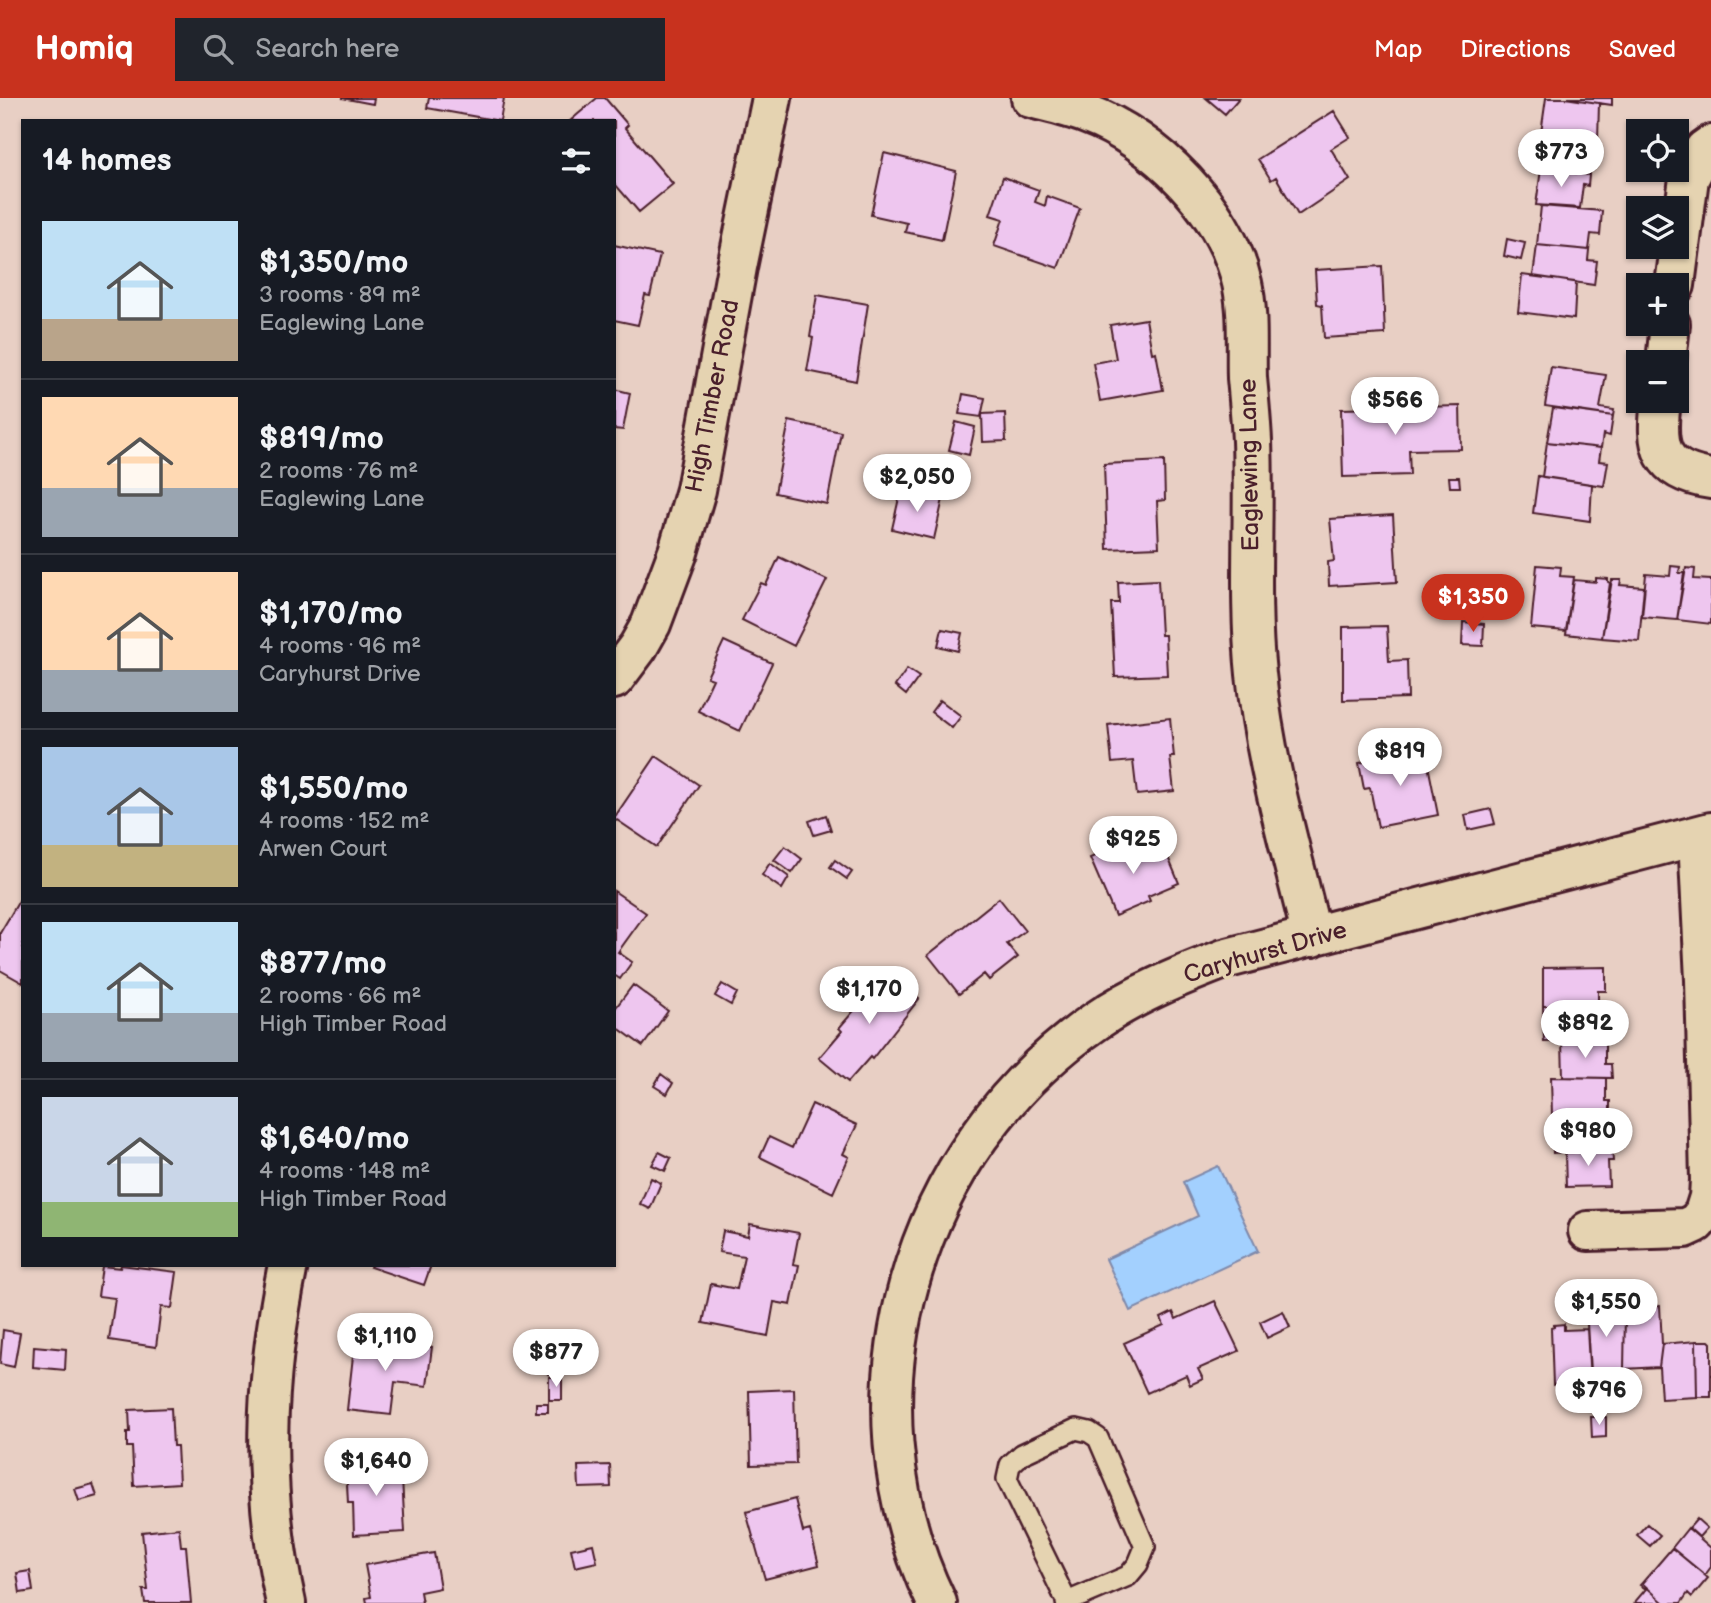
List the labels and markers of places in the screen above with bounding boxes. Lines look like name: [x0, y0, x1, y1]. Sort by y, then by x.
pin: $773: [1520, 130, 1602, 189]
pin: $566: [1354, 378, 1436, 437]
pin: $2,050: [860, 454, 974, 514]
pin: $1,350: [1416, 574, 1530, 634]
pin: $819: [1359, 728, 1441, 788]
pin: $925: [1092, 816, 1174, 876]
pin: $1,170: [812, 967, 926, 1026]
pin: $892: [1544, 1000, 1626, 1060]
pin: $980: [1547, 1108, 1629, 1168]
pin: $1,550: [1549, 1280, 1663, 1339]
pin: $1,110: [328, 1314, 442, 1373]
pin: $877: [515, 1330, 597, 1389]
pin: $796: [1558, 1368, 1640, 1427]
pin: $1,640: [319, 1438, 433, 1498]

